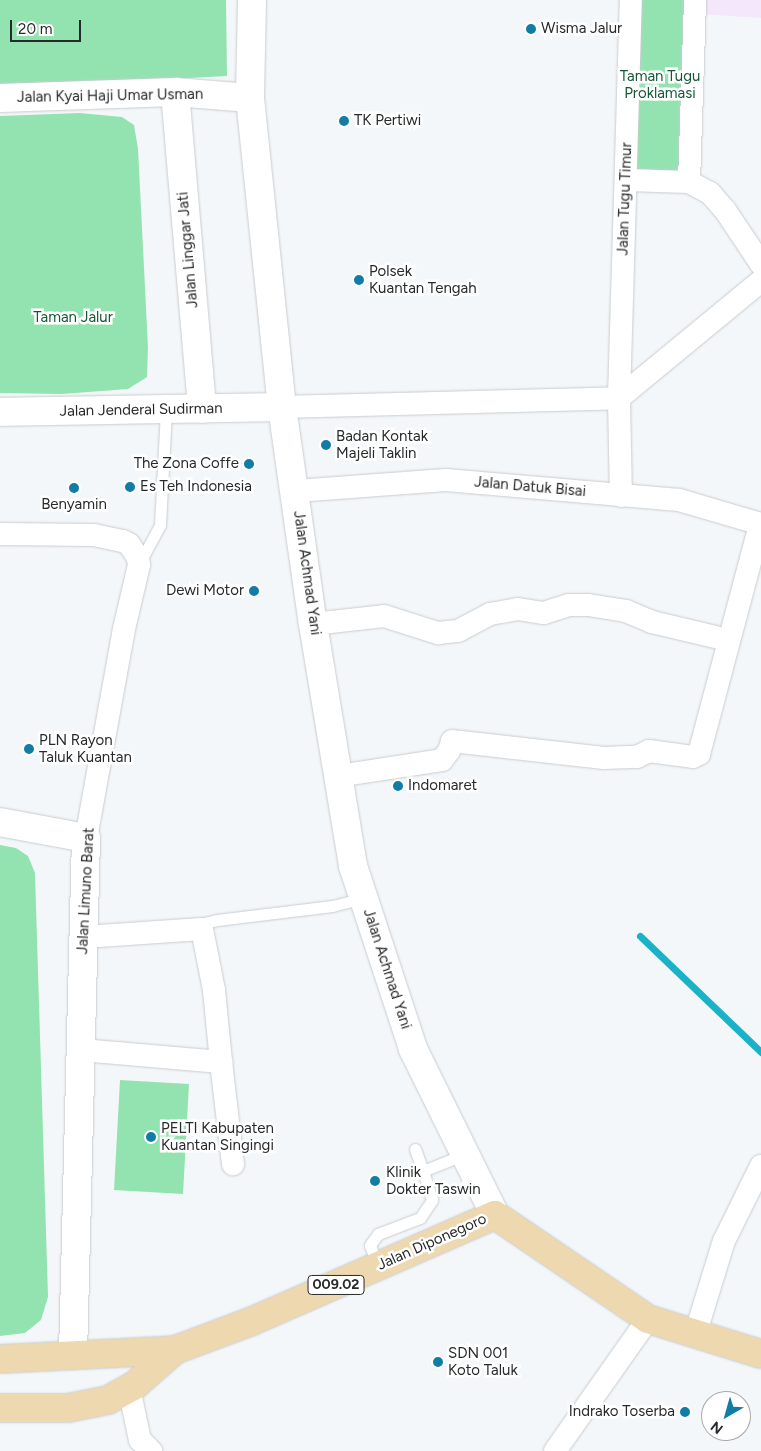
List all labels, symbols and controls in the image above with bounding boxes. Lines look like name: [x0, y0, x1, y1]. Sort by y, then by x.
scale bar: [12, 10, 84, 42]
text: 20 m: [18, 20, 52, 38]
place label: Wisma Jalur: [541, 20, 622, 38]
marker: Wisma Jalur: [525, 23, 537, 35]
park label: Taman Tugu Proklamasi: [620, 67, 700, 102]
street label: Jalan Kyai Haji Umar Usman: [17, 85, 203, 107]
place label: TK Pertiwi: [354, 112, 421, 130]
marker: TK Pertiwi: [338, 115, 350, 127]
street label: Jalan Tugu Timur: [614, 142, 636, 256]
street label: Jalan Linggar Jati: [174, 191, 202, 309]
place label: Polsek Kuantan Tengah: [369, 262, 477, 297]
marker: Polsek Kuantan Tengah: [353, 274, 365, 286]
park label: Taman Jalur: [33, 309, 113, 327]
street label: Jalan Jenderal Sudirman: [59, 400, 223, 420]
place label: Badan Kontak Majeli Taklin: [336, 427, 428, 462]
marker: Badan Kontak Majeli Taklin: [320, 439, 332, 451]
place label: The Zona Coffe: [134, 455, 239, 473]
marker: The Zona Coffe: [243, 458, 255, 470]
street label: Jalan Datuk Bisai: [473, 473, 587, 501]
place label: Es Teh Indonesia: [140, 478, 252, 496]
marker: Es Teh Indonesia: [124, 481, 136, 493]
marker: Benyamin: [68, 482, 80, 494]
place label: Benyamin: [41, 496, 107, 514]
street label: Jalan Achmad Yani: [289, 510, 325, 636]
place label: Dewi Motor: [166, 582, 244, 600]
marker: Dewi Motor: [248, 585, 260, 597]
place label: PLN Rayon Taluk Kuantan: [39, 731, 132, 766]
marker: PLN Rayon Taluk Kuantan: [23, 743, 35, 755]
place label: Indomaret: [408, 777, 477, 795]
marker: Indomaret: [392, 780, 404, 792]
street label: Jalan Limuno Barat: [74, 827, 98, 955]
street label: Jalan Achmad Yani: [359, 907, 415, 1031]
place label: PELTI Kabupaten Kuantan Singingi: [161, 1119, 274, 1154]
marker: PELTI Kabupaten Kuantan Singingi: [145, 1131, 157, 1143]
place label: Klinik Dokter Taswin: [386, 1163, 480, 1198]
marker: Klinik Dokter Taswin: [368, 1174, 382, 1188]
street label: Jalan Diponegoro: [375, 1210, 489, 1274]
road number: 009.02: [307, 1274, 365, 1296]
place label: SDN 001 Koto Taluk: [448, 1344, 518, 1379]
marker: SDN 001 Koto Taluk: [432, 1356, 444, 1368]
north arrow: [701, 1391, 751, 1441]
place label: Indrako Toserba: [569, 1403, 675, 1421]
marker: Indrako Toserba: [679, 1406, 691, 1418]
text: N: [708, 1417, 727, 1437]

